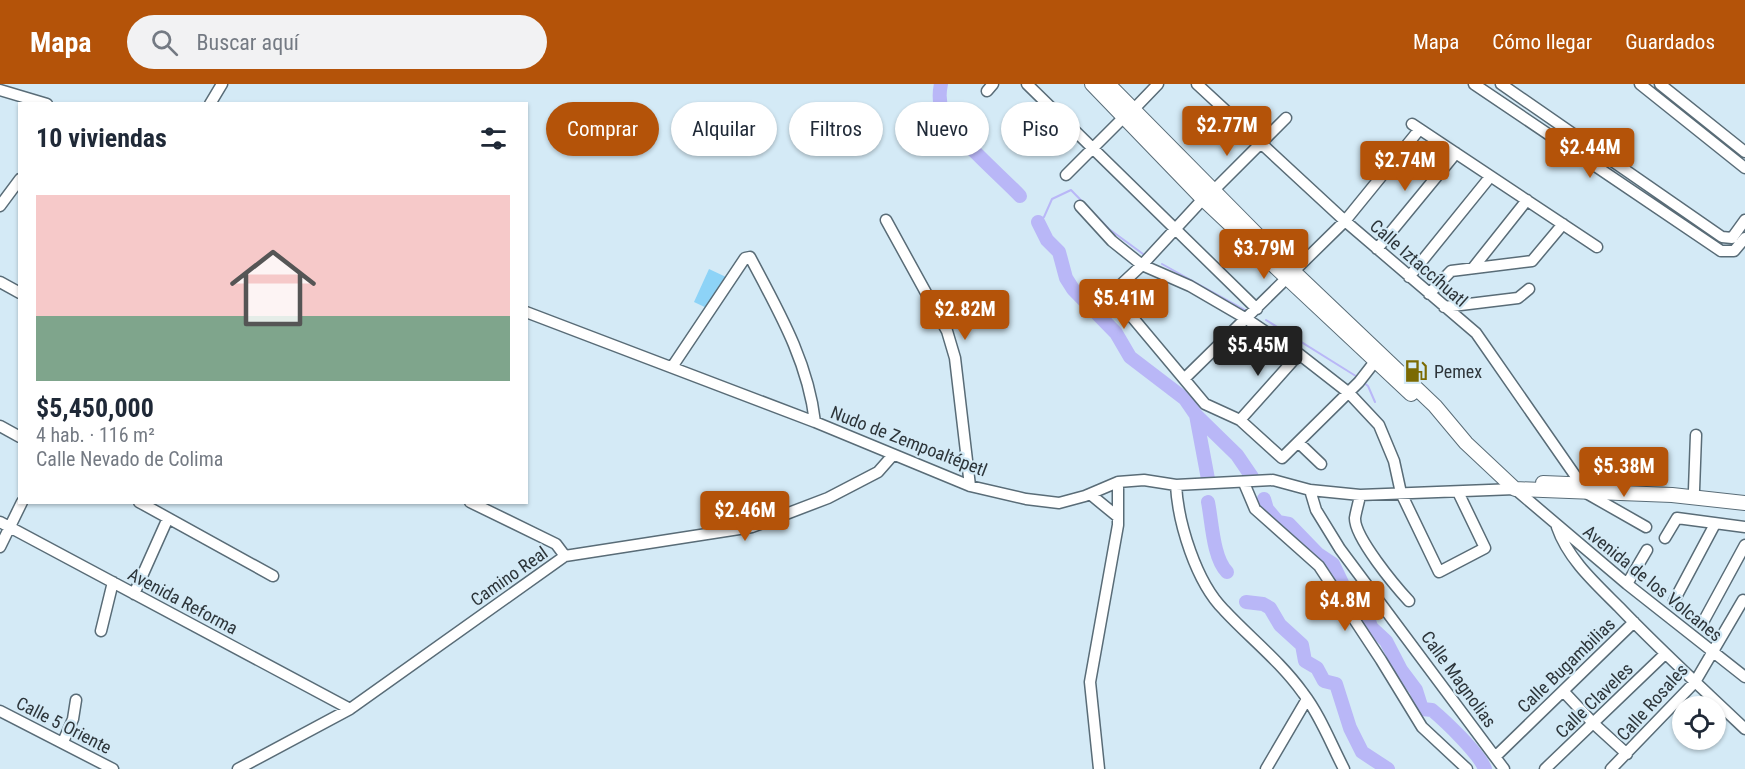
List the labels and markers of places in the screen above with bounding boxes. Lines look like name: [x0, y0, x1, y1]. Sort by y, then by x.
pin: $2.77M: [1178, 106, 1276, 157]
pin: $2.44M: [1541, 128, 1639, 179]
pin: $2.74M: [1356, 141, 1454, 192]
pin: $3.79M: [1215, 229, 1313, 280]
pin: $5.41M: [1075, 279, 1173, 330]
pin: $2.82M: [916, 290, 1014, 341]
pin: $5.45M: [1209, 326, 1307, 377]
fuel station icon: Pemex: [1403, 358, 1429, 384]
place label: Pemex: [1434, 361, 1482, 382]
pin: $5.38M: [1575, 447, 1673, 498]
pin: $2.46M: [696, 491, 794, 542]
pin: $4.8M: [1303, 581, 1387, 632]

